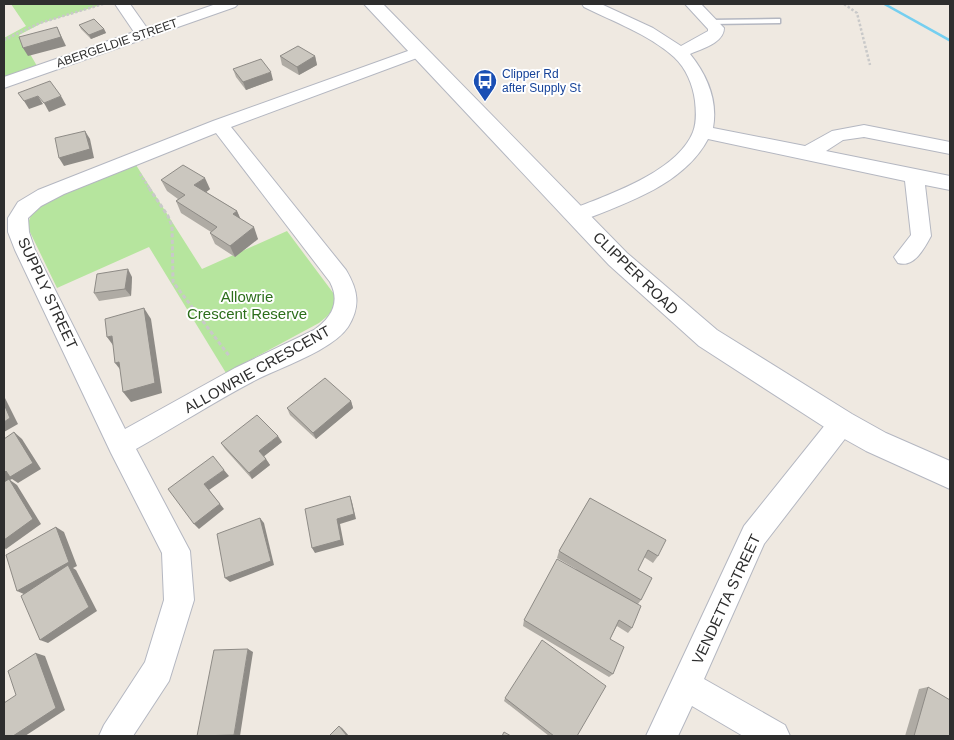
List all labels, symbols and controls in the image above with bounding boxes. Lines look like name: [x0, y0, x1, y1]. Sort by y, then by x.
street label: ABERGELDIE STREET: [55, 15, 180, 70]
place label: Clipper Rd after Supply St: [502, 67, 581, 95]
bus stop icon: Clipper Rd after Supply St: [472, 68, 498, 102]
street label: CLIPPER ROAD: [590, 228, 682, 318]
street label: SUPPLY STREET: [15, 235, 81, 351]
park label: Allowrie Crescent Reserve: [187, 288, 307, 322]
street label: ALLOWRIE CRESCENT: [181, 322, 333, 416]
street label: VENDETTA STREET: [688, 531, 764, 667]

